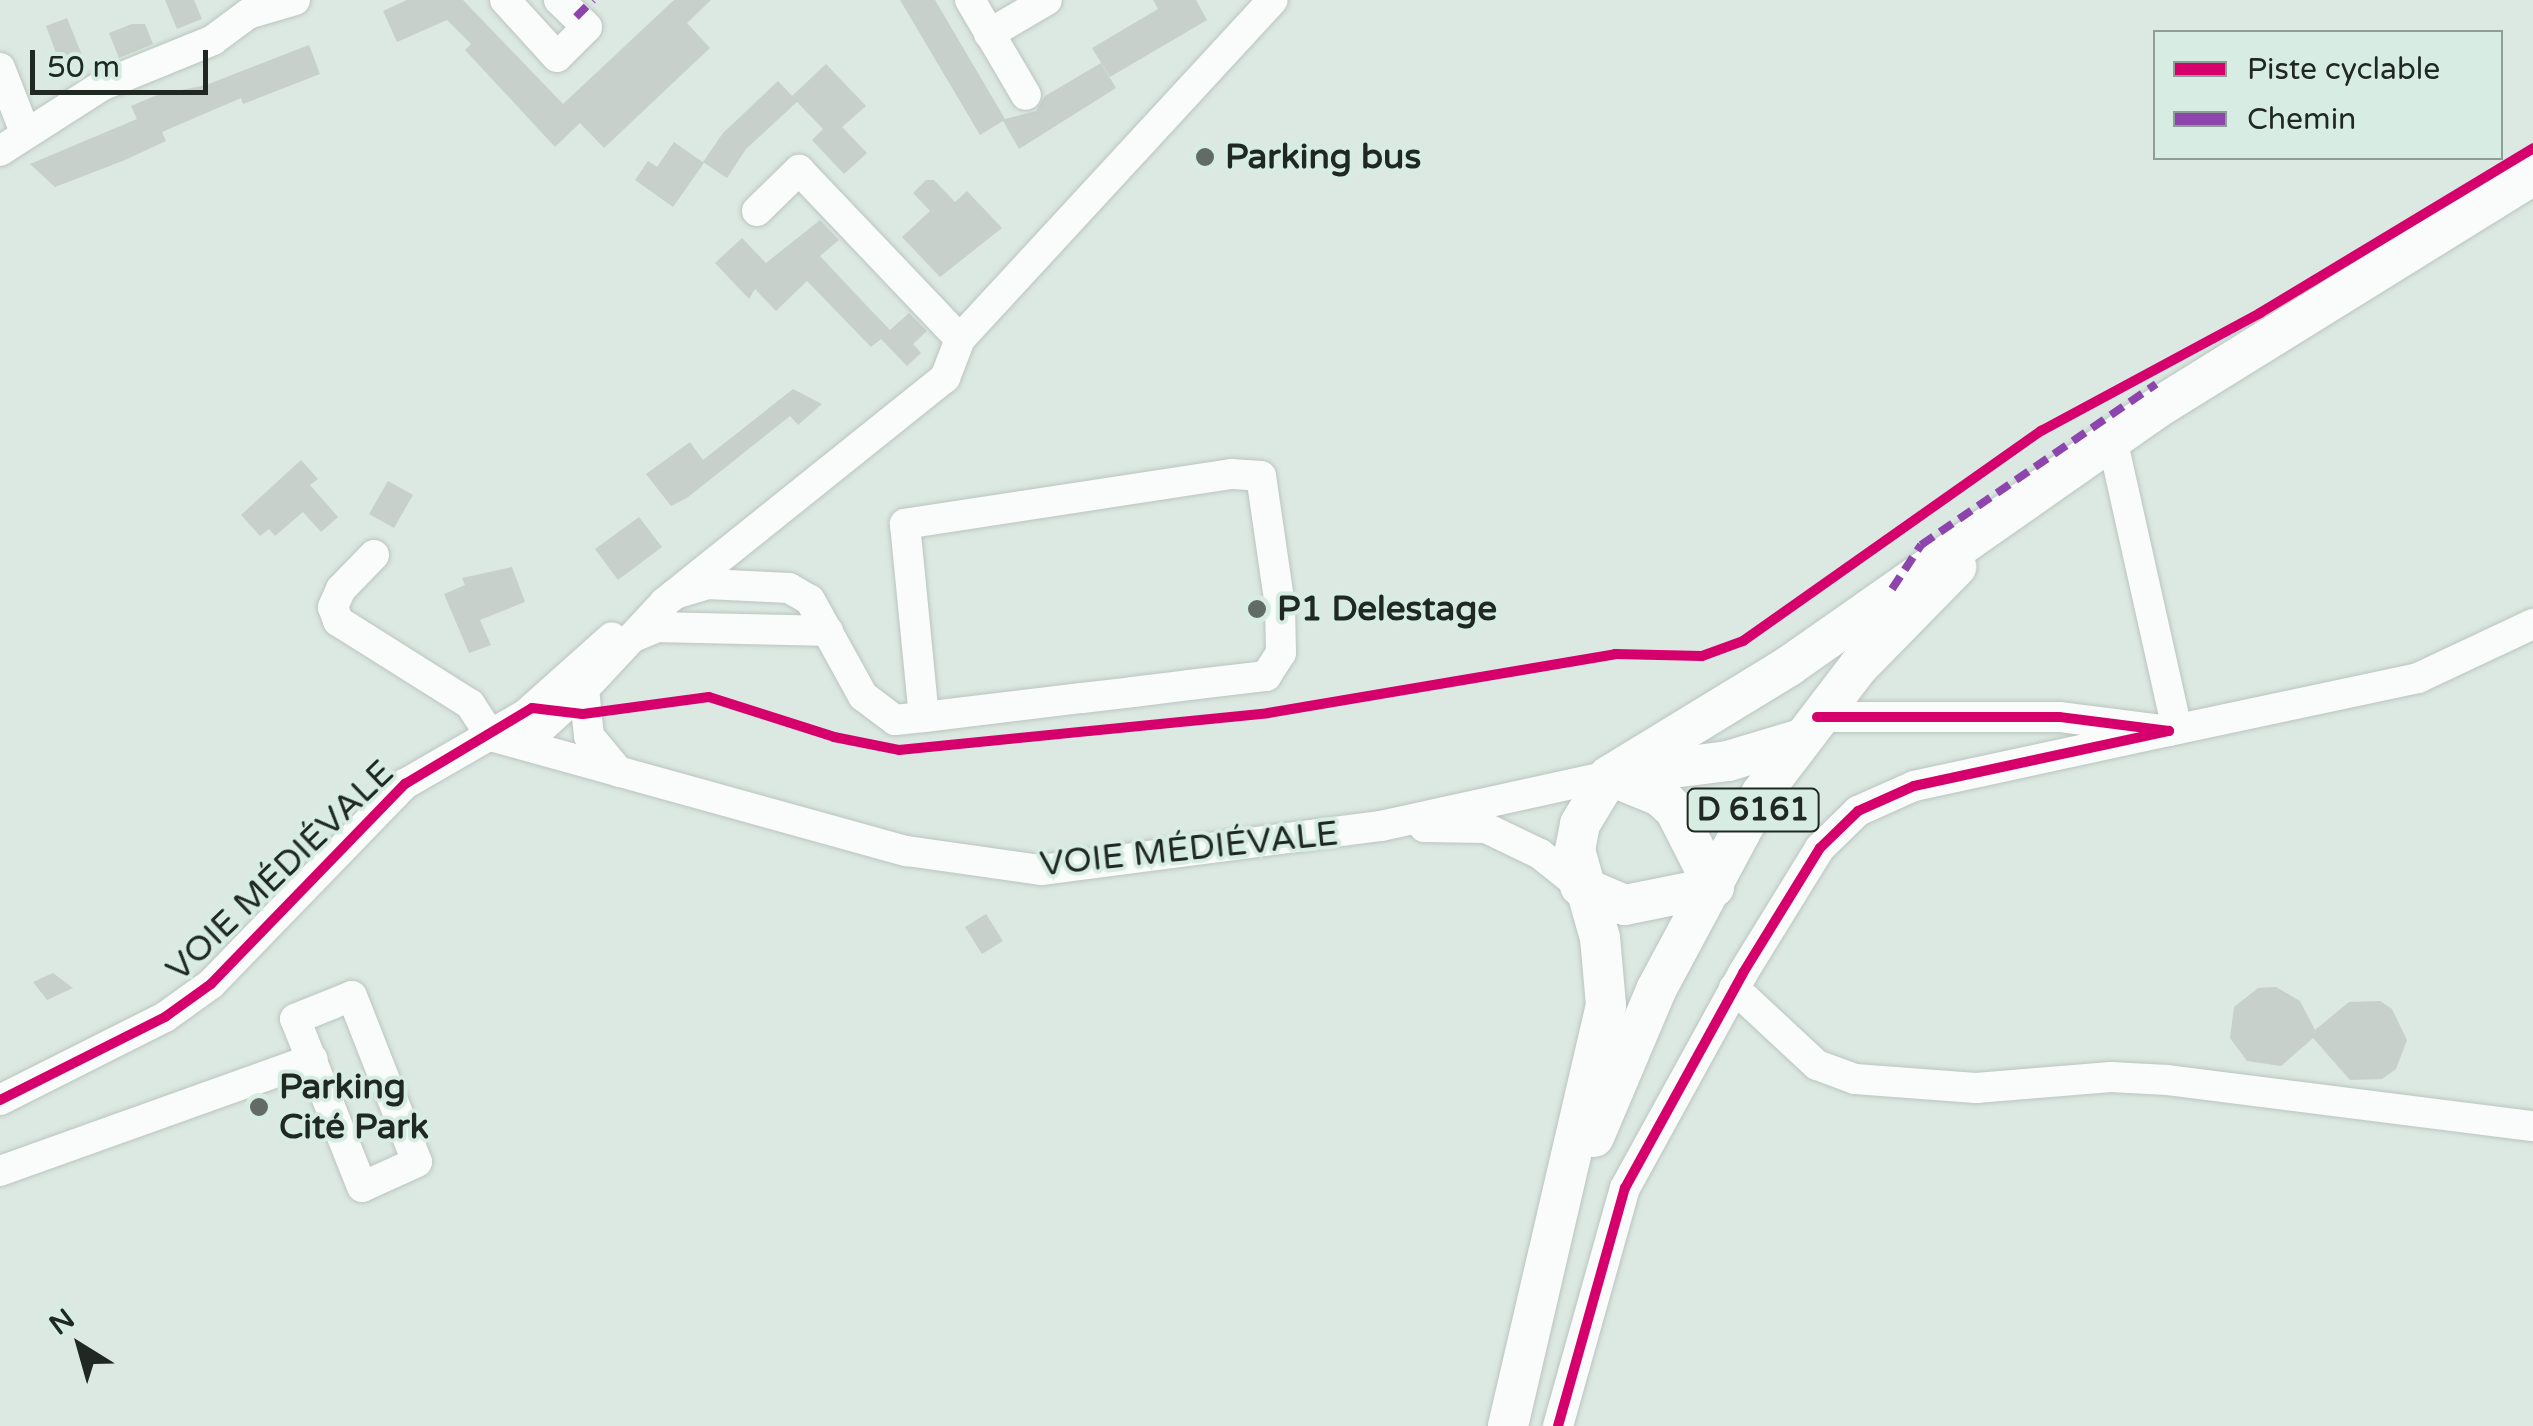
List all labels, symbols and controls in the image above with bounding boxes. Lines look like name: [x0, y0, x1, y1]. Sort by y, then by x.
scale bar: [35, 30, 212, 92]
legend: [2153, 30, 2503, 160]
text: 50 m: [47, 49, 120, 86]
text: Piste cyclable: [2247, 51, 2440, 88]
text: Chemin: [2247, 101, 2356, 138]
place label: Parking bus: [1225, 136, 1421, 178]
marker: Parking bus: [1194, 146, 1216, 168]
place label: P1 Delestage: [1277, 588, 1497, 630]
marker: P1 Delestage: [1246, 598, 1268, 620]
street label: VOIE MÉDIÉVALE: [158, 752, 402, 990]
road number: D 6161: [1686, 783, 1820, 837]
street label: VOIE MÉDIÉVALE: [1038, 812, 1340, 886]
place label: Parking Cité Park: [279, 1066, 429, 1148]
marker: Parking Cité Park: [248, 1096, 270, 1118]
north arrow: [30, 1296, 130, 1396]
text: N: [43, 1302, 81, 1342]

